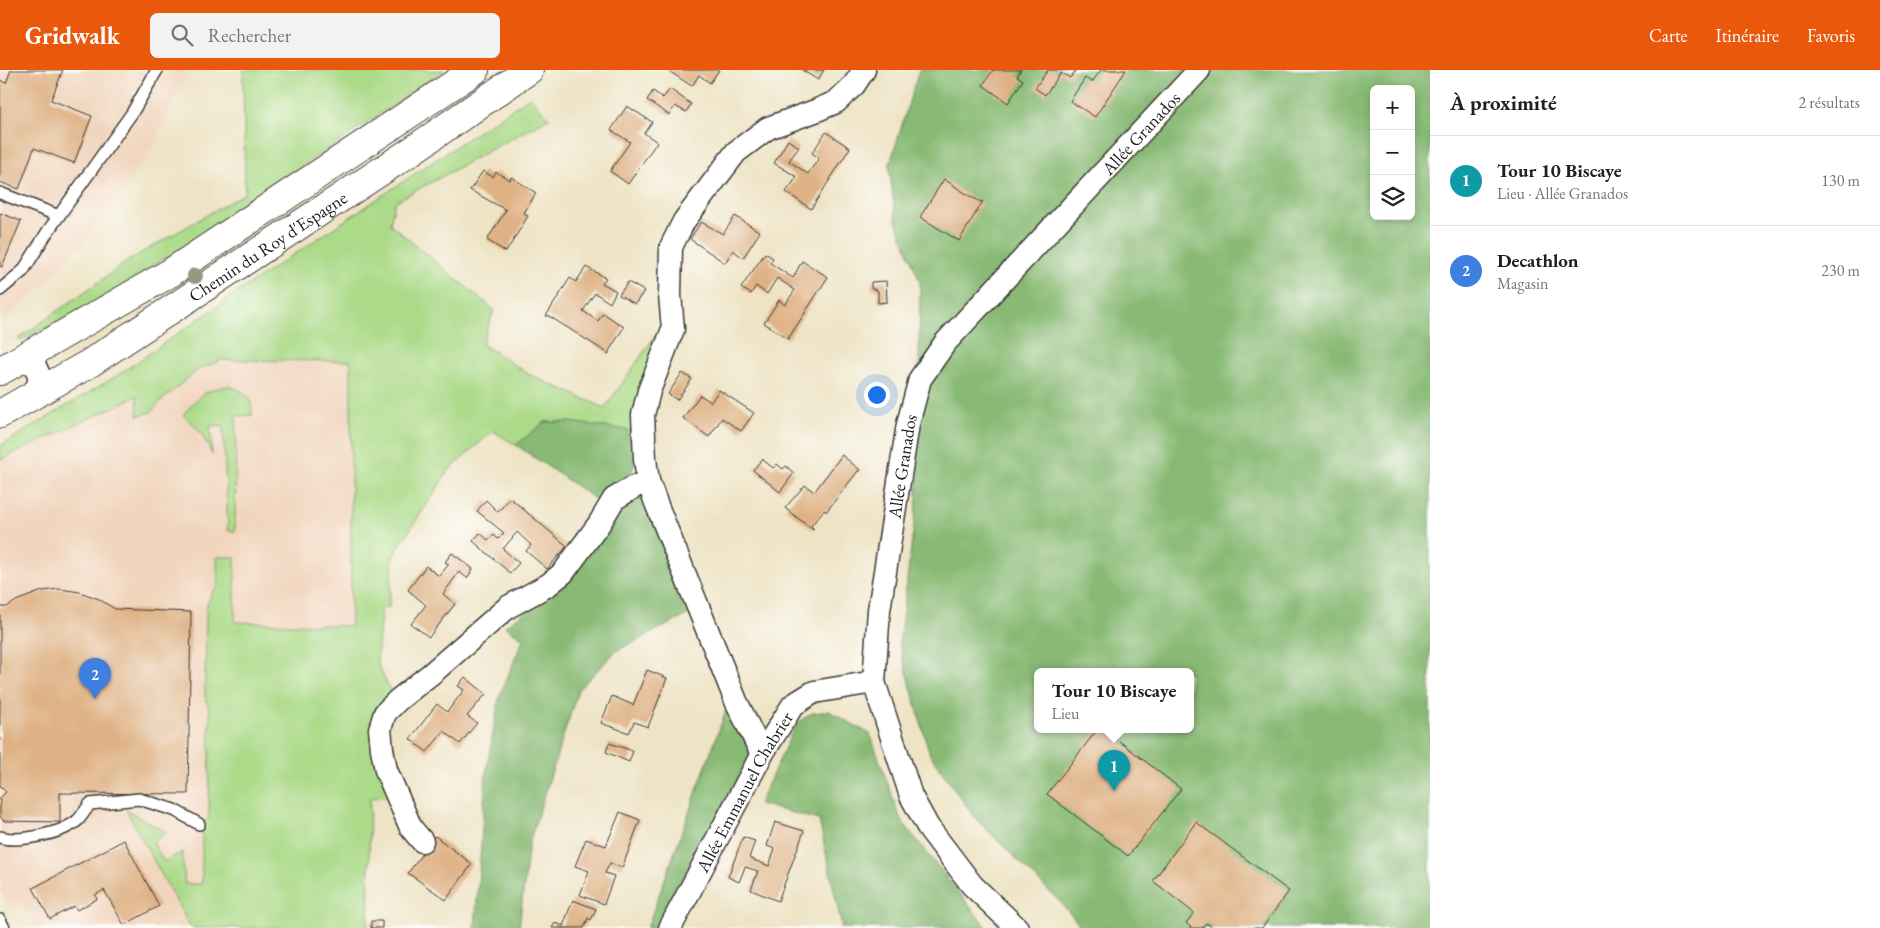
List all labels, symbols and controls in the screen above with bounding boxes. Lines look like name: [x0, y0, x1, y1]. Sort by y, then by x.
search box: [150, 13, 500, 58]
text: Gridwalk: [25, 20, 120, 51]
icon: search: [168, 21, 196, 49]
text: Rechercher: [208, 23, 291, 48]
text: Carte: [1649, 24, 1688, 47]
text: Itinéraire: [1716, 24, 1779, 47]
text: Favoris: [1807, 24, 1855, 47]
map controls: [1370, 85, 1415, 220]
button: +: [1370, 85, 1415, 130]
street label: Allée Granados: [1095, 86, 1185, 180]
text: À proximité: [1450, 89, 1557, 116]
text: 2 résultats: [1798, 92, 1860, 113]
button: −: [1370, 130, 1415, 175]
text: Tour 10 Biscaye: [1497, 158, 1622, 183]
text: 1: [1462, 170, 1470, 191]
text: 130 m: [1821, 170, 1860, 191]
button: layers: [1370, 175, 1415, 220]
text: Lieu · Allée Granados: [1497, 183, 1628, 204]
street label: Chemin du Roy d'Espagne: [184, 185, 351, 307]
text: Decathlon: [1497, 248, 1578, 273]
text: 2: [1462, 260, 1470, 281]
text: 230 m: [1821, 260, 1860, 281]
text: Magasin: [1497, 273, 1548, 294]
your location: [864, 382, 890, 408]
street label: Allée Granados: [882, 411, 922, 521]
pin: 2: [79, 658, 111, 699]
popup: [1034, 668, 1194, 733]
text: Tour 10 Biscaye: [1052, 678, 1176, 703]
text: Lieu: [1052, 703, 1080, 724]
street label: Allée Emmanuel Chabrier: [690, 707, 797, 877]
pin: 1: [1098, 750, 1130, 791]

